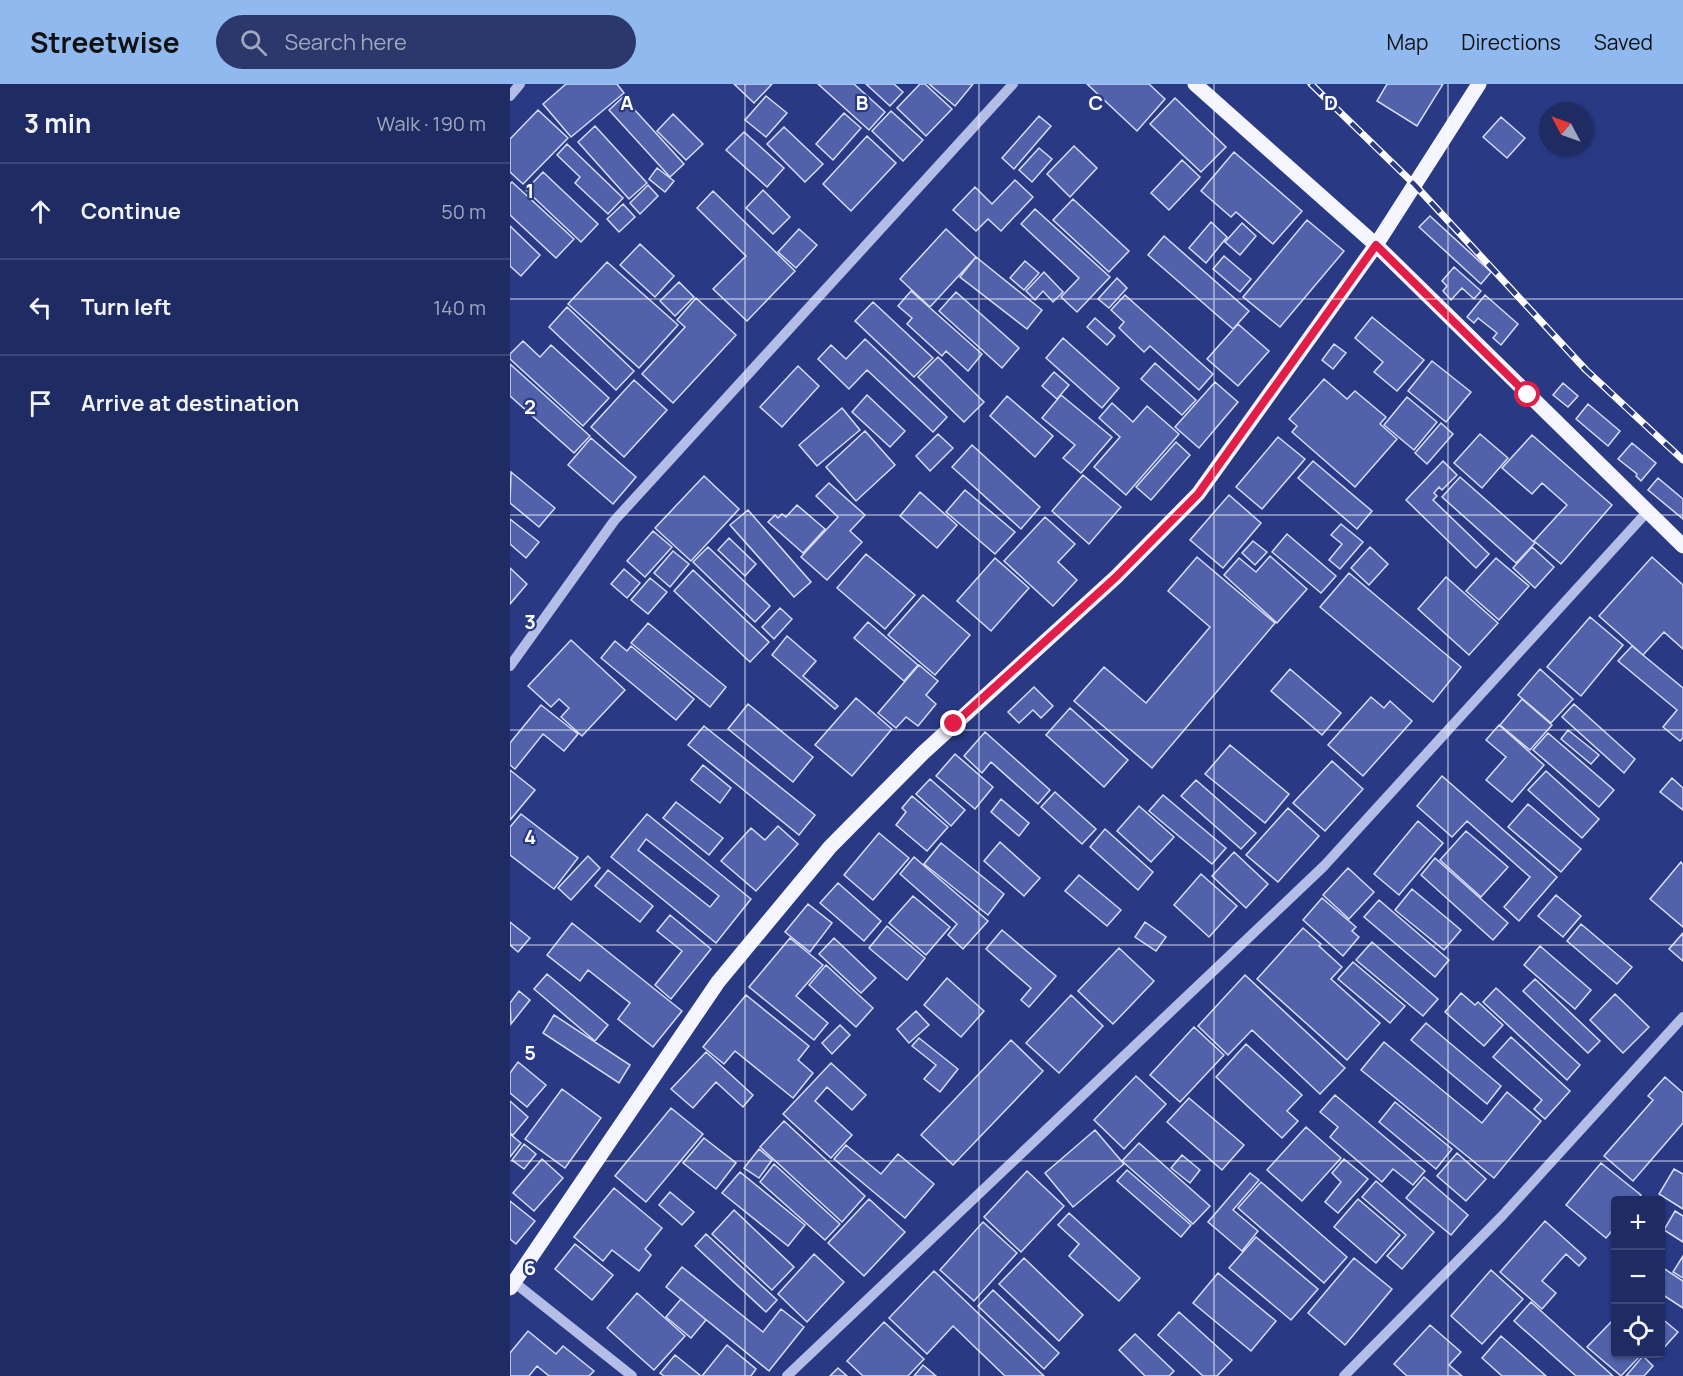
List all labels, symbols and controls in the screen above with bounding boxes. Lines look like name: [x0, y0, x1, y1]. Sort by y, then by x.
search box: [216, 15, 636, 69]
text: Streetwise: [30, 23, 180, 61]
icon: search: [237, 26, 270, 59]
text: Search here: [285, 27, 407, 57]
text: Map: [1387, 28, 1428, 56]
text: Directions: [1461, 28, 1561, 56]
text: Saved: [1594, 28, 1653, 56]
text: A: [620, 89, 634, 116]
text: B: [856, 89, 869, 116]
text: C: [1089, 89, 1103, 116]
text: D: [1324, 89, 1338, 116]
north arrow: [1539, 102, 1593, 156]
text: 3 min: [24, 105, 91, 141]
text: Walk · 190 m: [377, 110, 486, 137]
text: 1: [526, 177, 534, 204]
icon: ahead: [24, 195, 57, 228]
text: Continue: [81, 196, 181, 226]
text: 50 m: [441, 198, 486, 225]
icon: left: [24, 291, 57, 324]
text: Turn left: [81, 292, 171, 322]
text: 140 m: [433, 294, 486, 321]
route start: [1514, 381, 1540, 407]
icon: arrive: [24, 387, 57, 420]
text: Arrive at destination: [81, 388, 299, 418]
text: 2: [524, 393, 536, 420]
text: 3: [524, 608, 536, 635]
route end: [940, 710, 966, 736]
text: 4: [524, 823, 536, 850]
text: 5: [524, 1039, 536, 1066]
map controls: [1611, 1196, 1665, 1358]
button: +: [1611, 1196, 1665, 1250]
button: −: [1611, 1250, 1665, 1304]
text: 6: [524, 1254, 536, 1281]
button: locate: [1611, 1304, 1665, 1358]

